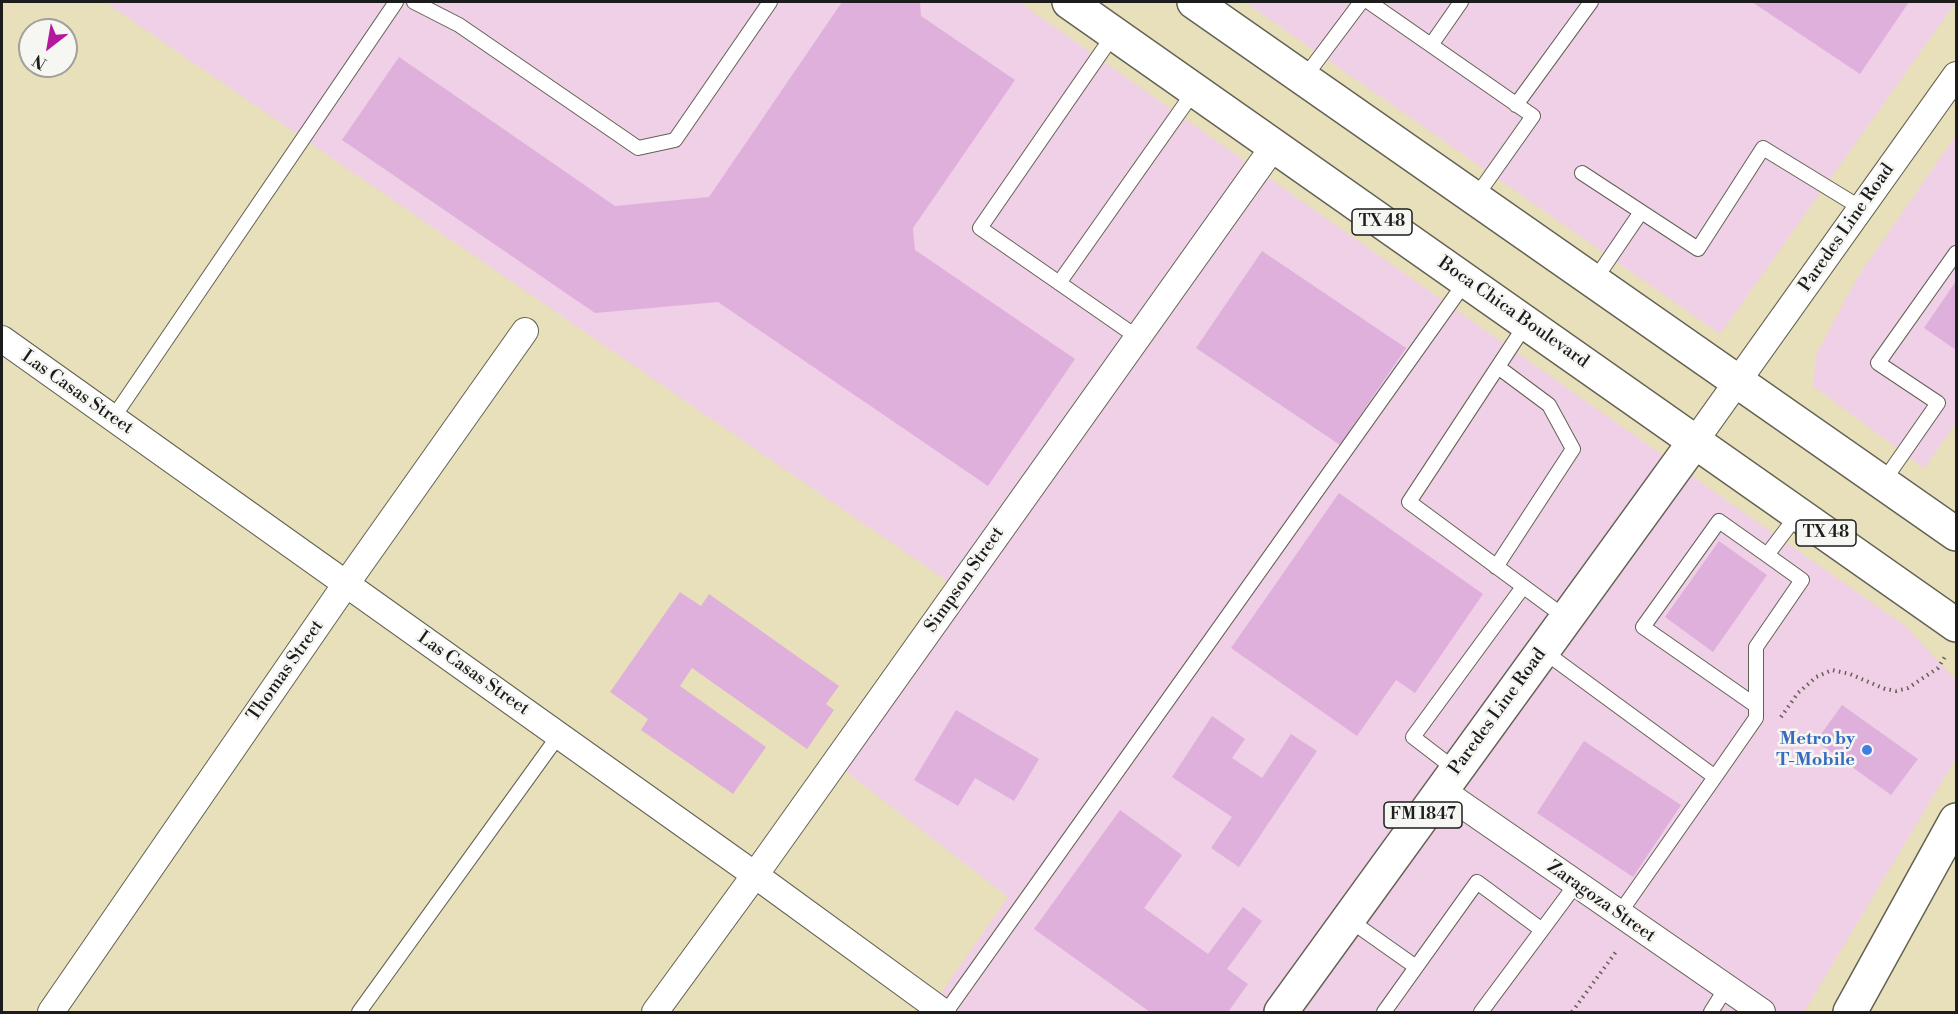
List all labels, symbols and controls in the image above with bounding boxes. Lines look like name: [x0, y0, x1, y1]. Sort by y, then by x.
north arrow: [18, 18, 78, 78]
text: N: [29, 50, 50, 74]
street label: Paredes Line Road: [1795, 160, 1899, 296]
road number: TX 48: [1352, 209, 1412, 235]
street label: Boca Chica Boulevard: [1434, 253, 1592, 373]
street label: Las Casas Street: [17, 346, 137, 440]
road number: TX 48: [1796, 520, 1856, 546]
street label: Simpson Street: [921, 523, 1009, 637]
street label: Thomas Street: [243, 616, 329, 726]
street label: Las Casas Street: [413, 627, 533, 721]
street label: Paredes Line Road: [1445, 644, 1551, 780]
place label: Metro by T-Mobile: [1776, 729, 1855, 771]
marker: Metro by T-Mobile: [1860, 743, 1874, 757]
road number: FM 1847: [1384, 802, 1462, 828]
street label: Zaragoza Street: [1543, 857, 1659, 947]

